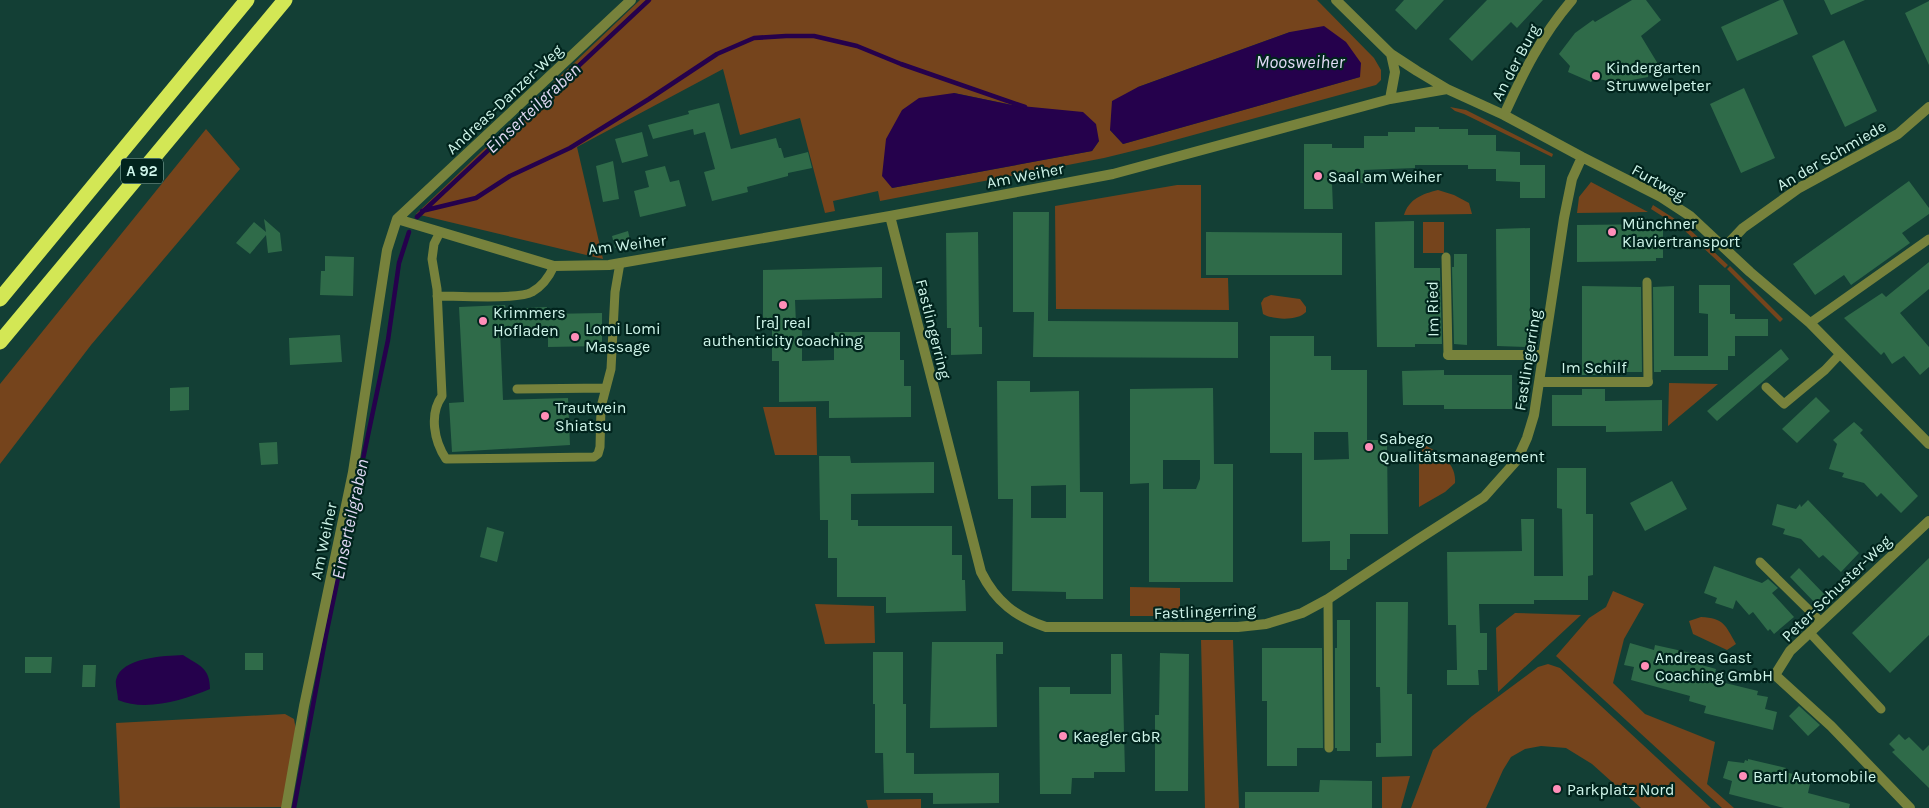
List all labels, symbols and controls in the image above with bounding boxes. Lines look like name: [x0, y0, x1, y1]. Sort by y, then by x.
street label: An der Burg: [1487, 21, 1544, 104]
street label: Andreas-Danzer-Weg: [442, 40, 567, 158]
water label: Moosweiher: [1255, 51, 1345, 73]
water label: Einserteilgraben: [481, 58, 585, 158]
place label: Kindergarten Struwwelpeter: [1606, 58, 1711, 95]
marker: Kindergarten Struwwelpeter: [1590, 70, 1602, 82]
street label: An der Schmiede: [1773, 116, 1889, 194]
road number: A 92: [121, 158, 163, 184]
street label: Am Weiher: [985, 159, 1066, 192]
street label: Furtweg: [1629, 160, 1689, 205]
place label: Saal am Weiher: [1328, 167, 1442, 186]
marker: Saal am Weiher: [1312, 170, 1324, 182]
place label: Münchner Klaviertransport: [1622, 214, 1740, 251]
marker: Münchner Klaviertransport: [1606, 226, 1618, 238]
street label: Am Weiher: [587, 230, 667, 259]
street label: Fastlingerring: [912, 277, 955, 381]
street label: Im Ried: [1423, 281, 1442, 337]
marker: [ra] real authenticity coaching: [777, 299, 789, 311]
place label: Krimmers Hofladen: [493, 303, 566, 340]
street label: Fastlingerring: [1510, 308, 1545, 412]
place label: [ra] real authenticity coaching: [703, 313, 863, 350]
marker: Krimmers Hofladen: [477, 315, 489, 327]
place label: Lomi Lomi Massage: [585, 319, 661, 356]
marker: Lomi Lomi Massage: [569, 331, 581, 343]
street label: Im Schilf: [1561, 358, 1627, 377]
place label: Trautwein Shiatsu: [555, 398, 626, 435]
marker: Trautwein Shiatsu: [539, 410, 551, 422]
place label: Sabego Qualitätsmanagement: [1379, 429, 1545, 466]
marker: Sabego Qualitätsmanagement: [1363, 441, 1375, 453]
water label: Einserteilgraben: [327, 457, 373, 581]
street label: Am Weiher: [306, 501, 341, 581]
street label: Peter-Schuster-Weg: [1778, 531, 1895, 646]
street label: Fastlingerring: [1154, 600, 1257, 623]
place label: Andreas Gast Coaching GmbH: [1655, 648, 1773, 685]
marker: Andreas Gast Coaching GmbH: [1639, 660, 1651, 672]
place label: Kaegler GbR: [1073, 727, 1161, 746]
marker: Kaegler GbR: [1057, 730, 1069, 742]
place label: Bartl Automobile: [1753, 767, 1876, 786]
marker: Bartl Automobile: [1737, 770, 1749, 782]
place label: Parkplatz Nord: [1567, 780, 1674, 799]
marker: Parkplatz Nord: [1551, 783, 1563, 795]

